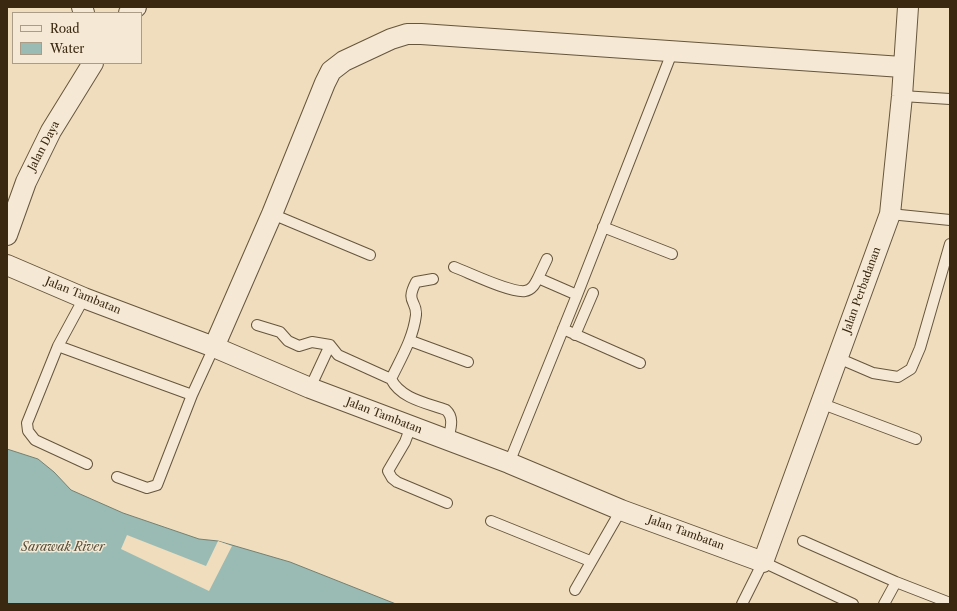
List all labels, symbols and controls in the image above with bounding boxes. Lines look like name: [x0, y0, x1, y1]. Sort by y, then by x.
legend: [12, 12, 142, 64]
text: Road: [50, 21, 80, 36]
text: Water: [50, 41, 84, 56]
street label: Jalan Daya: [25, 119, 63, 173]
street label: Jalan Perbadanan: [840, 245, 884, 335]
street label: Jalan Tambatan: [43, 275, 123, 317]
street label: Jalan Tambatan: [344, 395, 424, 437]
street label: Jalan Tambatan: [646, 513, 726, 553]
water label: Sarawak River: [21, 541, 105, 555]

